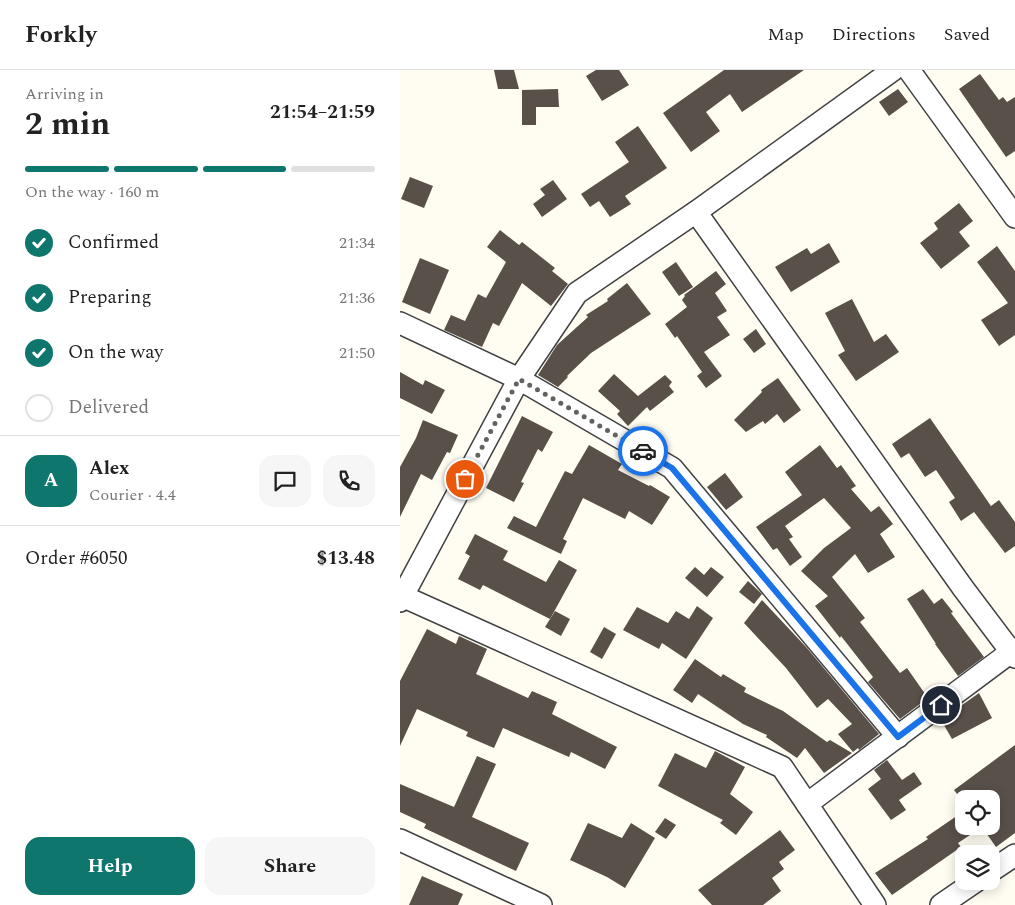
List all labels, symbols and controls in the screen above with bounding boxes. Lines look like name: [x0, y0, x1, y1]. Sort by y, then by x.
text: Forkly: [25, 17, 97, 53]
text: Map: [768, 21, 804, 48]
text: Directions: [832, 21, 916, 48]
text: Saved: [944, 21, 990, 48]
text: Arriving in: [25, 82, 104, 106]
text: 21:54–21:59: [270, 98, 375, 127]
text: 2 min: [25, 100, 110, 149]
text: On the way · 160 m: [25, 180, 159, 204]
text: Confirmed: [68, 228, 159, 257]
icon: check: [25, 229, 53, 257]
text: 21:34: [339, 231, 375, 255]
text: Preparing: [68, 283, 152, 312]
icon: check: [25, 284, 53, 312]
text: 21:36: [339, 286, 375, 310]
text: On the way: [68, 338, 164, 367]
icon: check: [25, 339, 53, 367]
text: 21:50: [339, 341, 375, 365]
text: Delivered: [68, 393, 149, 422]
courier: [618, 426, 668, 476]
icon: car: [629, 437, 657, 465]
text: Alex: [89, 454, 130, 483]
button: chat: [259, 455, 311, 507]
button: phone: [323, 455, 375, 507]
pin: [444, 458, 486, 500]
icon: bag: [451, 465, 479, 493]
text: A: [44, 466, 58, 495]
text: Courier · 4.4: [89, 483, 176, 507]
text: Order #6050: [25, 544, 128, 573]
text: $13.48: [317, 544, 375, 573]
pin: [920, 684, 962, 726]
icon: home: [927, 691, 955, 719]
map controls: [955, 790, 1000, 890]
button: locate: [955, 790, 1000, 835]
button: Help: [25, 837, 195, 895]
button: Share: [205, 837, 375, 895]
button: layers: [955, 845, 1000, 890]

